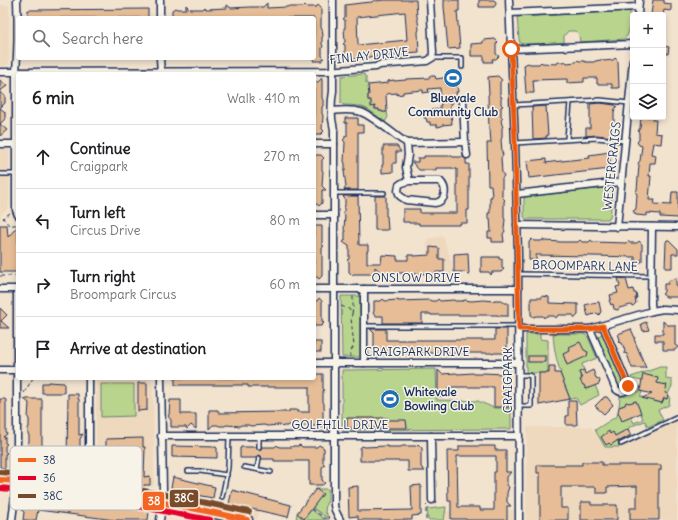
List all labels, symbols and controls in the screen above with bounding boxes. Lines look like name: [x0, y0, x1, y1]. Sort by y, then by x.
map controls: [630, 12, 666, 120]
button: +: [630, 12, 666, 48]
search box: [16, 16, 316, 60]
icon: search: [30, 27, 52, 49]
text: Search here: [62, 29, 143, 48]
route start: [502, 40, 520, 58]
street label: FINLAY DRIVE: [329, 44, 409, 67]
button: −: [630, 48, 666, 84]
sports icon: Bluevale Community Club: [442, 67, 464, 89]
button: layers: [630, 84, 666, 120]
text: 6 min: [32, 87, 74, 109]
text: Walk · 410 m: [227, 90, 300, 107]
place label: Bluevale Community Club: [408, 90, 498, 120]
street label: WESTERCRAIGS: [599, 121, 624, 211]
text: Continue: [70, 139, 131, 158]
icon: ahead: [32, 146, 54, 168]
text: 270 m: [263, 148, 300, 165]
text: Craigpark: [70, 158, 128, 175]
text: Turn left: [70, 203, 125, 222]
icon: left: [32, 210, 54, 232]
text: 80 m: [269, 212, 300, 229]
text: Circus Drive: [70, 222, 141, 239]
street label: BROOMPARK LANE: [532, 257, 638, 274]
text: Turn right: [70, 267, 135, 286]
street label: ONSLOW DRIVE: [371, 270, 461, 285]
icon: right: [32, 274, 54, 296]
text: 60 m: [269, 276, 300, 293]
text: Broompark Circus: [70, 286, 176, 303]
icon: arrive: [32, 338, 54, 360]
text: Arrive at destination: [70, 339, 206, 358]
street label: CRAIGPARK DRIVE: [364, 344, 470, 359]
street label: CRAIGPARK: [500, 346, 515, 413]
route end: [619, 377, 637, 395]
place label: Whitevale Bowling Club: [404, 384, 475, 414]
sports icon: Whitevale Bowling Club: [379, 388, 401, 410]
street label: GOLFHILL DRIVE: [292, 417, 388, 432]
legend: [10, 446, 142, 510]
text: 38: [43, 453, 56, 467]
text: 36: [43, 471, 56, 485]
text: 38C: [43, 489, 63, 503]
line badge: 38C: [169, 489, 199, 508]
line badge: 38: [142, 491, 165, 511]
text: 38C: [174, 491, 195, 505]
text: 38: [148, 494, 160, 508]

